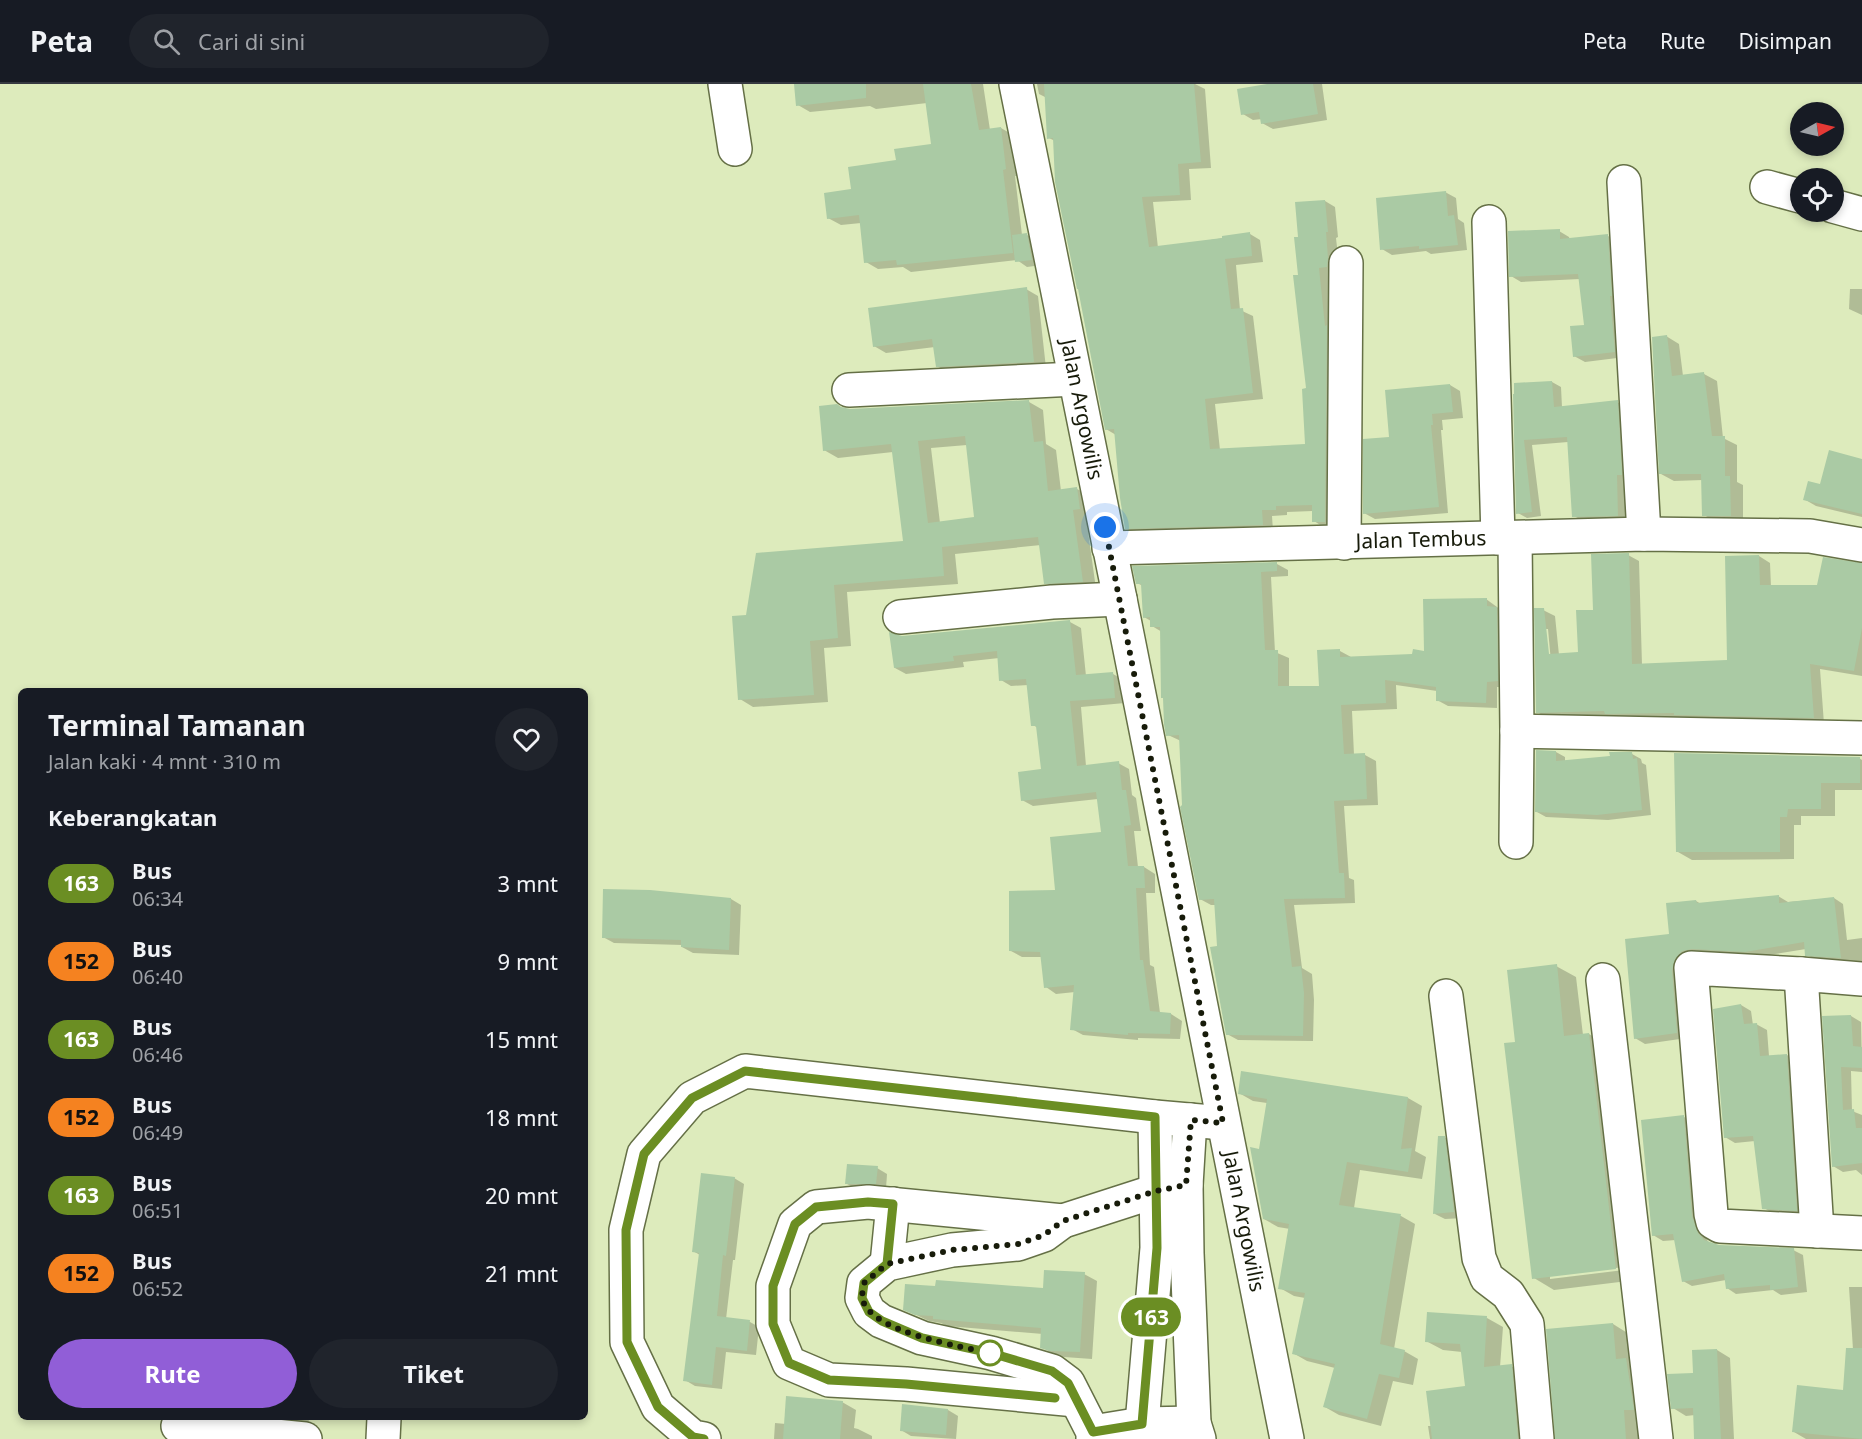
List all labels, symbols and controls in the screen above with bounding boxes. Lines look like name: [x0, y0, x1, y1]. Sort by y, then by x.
search box: [129, 14, 549, 68]
text: Peta: [30, 22, 93, 60]
icon: search: [150, 25, 183, 58]
text: Cari di sini: [198, 26, 305, 56]
text: Peta: [1583, 27, 1627, 55]
text: Rute: [1660, 27, 1705, 55]
text: Disimpan: [1738, 27, 1832, 55]
north arrow: [1790, 102, 1844, 156]
map controls: [1790, 102, 1844, 222]
button: locate: [1790, 168, 1844, 222]
street label: Jalan Argowilis: [1054, 334, 1111, 482]
your location: [1090, 512, 1120, 542]
street label: Jalan Tembus: [1353, 523, 1487, 555]
text: Terminal Tamanan: [48, 706, 306, 744]
button: heart: [495, 708, 558, 771]
text: Jalan kaki · 4 mnt · 310 m: [48, 748, 281, 775]
text: Keberangkatan: [48, 802, 217, 832]
text: Bus: [132, 855, 172, 885]
text: 3 mnt: [498, 868, 558, 898]
text: 163: [63, 869, 99, 897]
text: 06:34: [132, 885, 183, 912]
text: Bus: [132, 933, 172, 963]
text: 9 mnt: [498, 946, 558, 976]
text: 152: [63, 947, 99, 975]
text: 06:40: [132, 963, 183, 990]
text: Bus: [132, 1011, 172, 1041]
text: 15 mnt: [485, 1024, 558, 1054]
text: 163: [63, 1025, 99, 1053]
text: 06:46: [132, 1041, 183, 1068]
text: Bus: [132, 1089, 172, 1119]
text: 18 mnt: [485, 1102, 558, 1132]
text: 152: [63, 1103, 99, 1131]
text: 06:49: [132, 1119, 183, 1146]
street label: Jalan Argowilis: [1217, 1146, 1272, 1294]
text: Bus: [132, 1167, 172, 1197]
text: 20 mnt: [485, 1180, 558, 1210]
text: 163: [63, 1181, 99, 1209]
text: 06:51: [132, 1197, 183, 1224]
text: Bus: [132, 1245, 172, 1275]
text: 21 mnt: [485, 1258, 558, 1288]
text: 152: [63, 1259, 99, 1287]
text: 06:52: [132, 1275, 183, 1302]
line badge: 163: [1116, 1298, 1186, 1336]
text: 163: [1133, 1303, 1169, 1331]
button: Rute: [48, 1339, 297, 1408]
button: Tiket: [309, 1339, 558, 1408]
unlabelled marker: [977, 1340, 1003, 1366]

